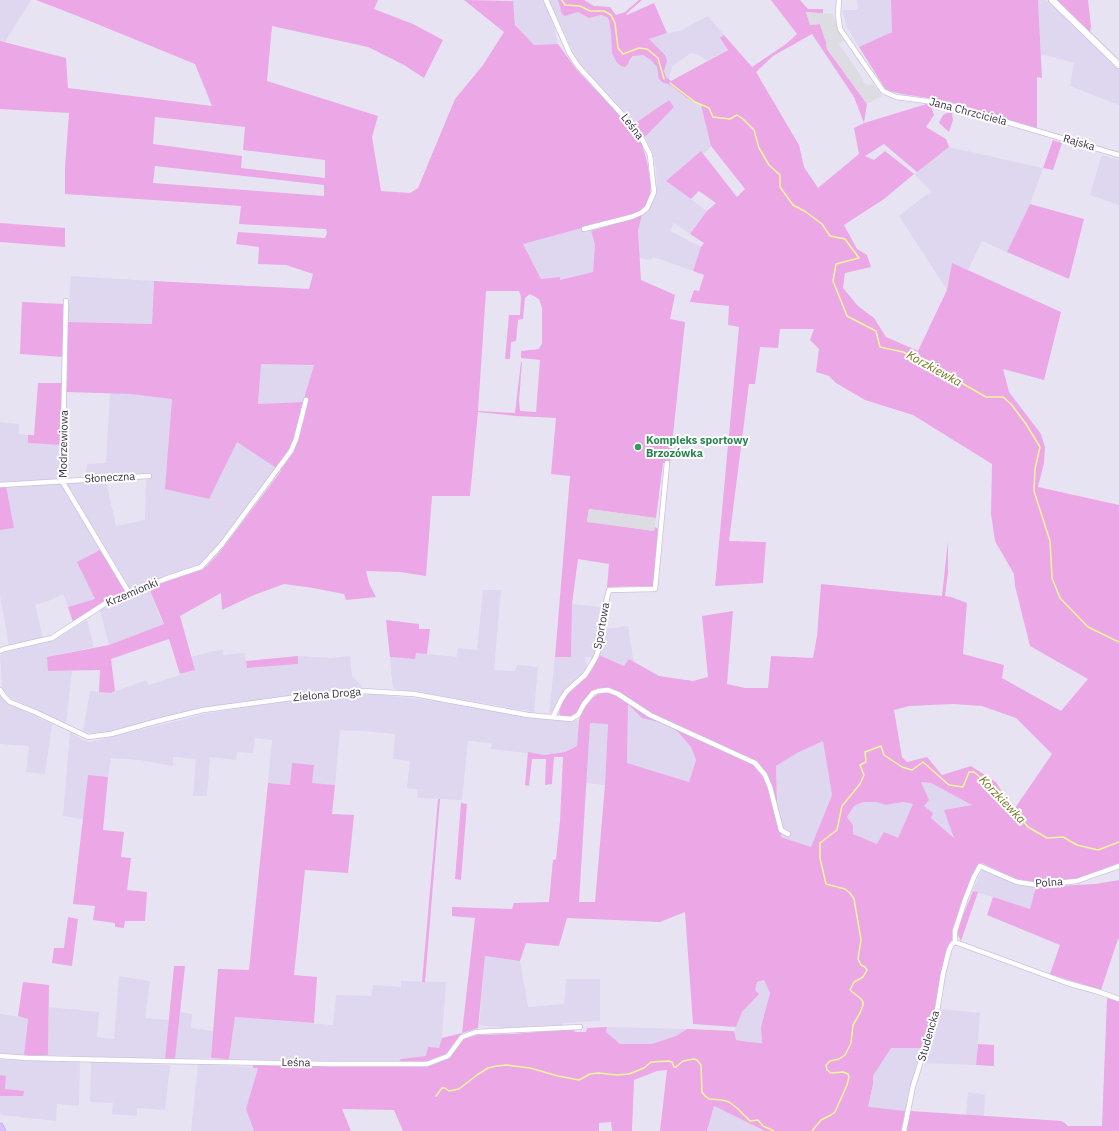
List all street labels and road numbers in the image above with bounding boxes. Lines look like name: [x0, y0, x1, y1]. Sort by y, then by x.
street label: Jana Chrzciciela: [928, 95, 1008, 129]
street label: Leśna: [618, 112, 646, 142]
street label: Rajska: [1062, 132, 1096, 154]
street label: Modrzewiowa: [57, 410, 71, 478]
street label: Słoneczna: [84, 470, 136, 486]
street label: Krzemionki: [104, 576, 160, 610]
street label: Sportowa: [591, 602, 613, 650]
street label: Zielona Droga: [292, 685, 362, 705]
street label: Polna: [1035, 875, 1063, 891]
street label: Studencka: [915, 1009, 943, 1063]
street label: Leśna: [281, 1056, 311, 1070]

